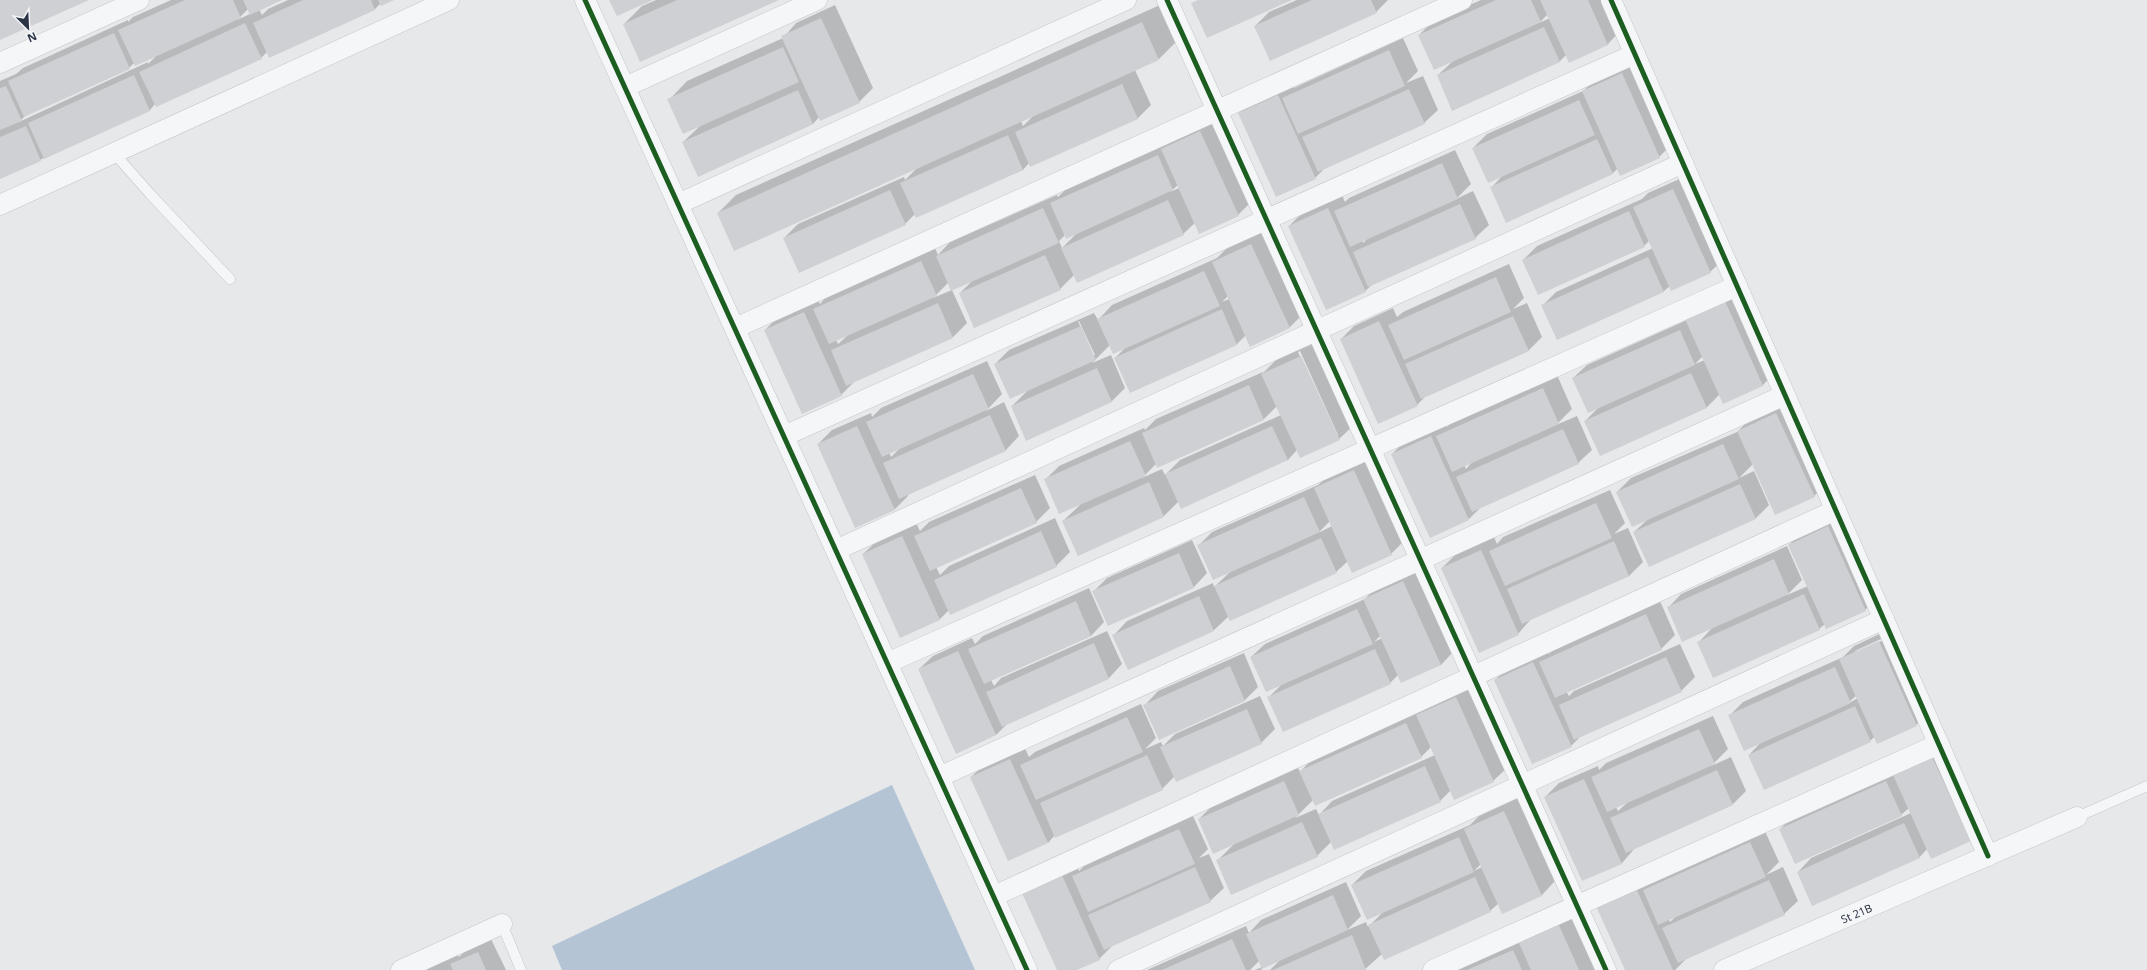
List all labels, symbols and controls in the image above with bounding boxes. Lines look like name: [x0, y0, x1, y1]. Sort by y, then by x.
north arrow: [8, 8, 48, 48]
text: N: [25, 29, 39, 46]
street label: St 21B: [1838, 899, 1874, 926]

